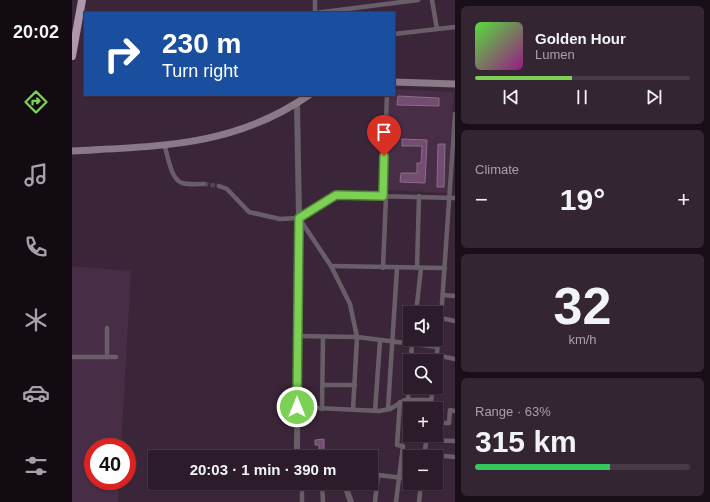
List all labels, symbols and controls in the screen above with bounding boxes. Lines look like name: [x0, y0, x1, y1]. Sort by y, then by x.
text: 20:02: [13, 22, 59, 42]
icon: right: [96, 28, 148, 80]
text: 230 m: [162, 28, 241, 59]
text: Golden Hour: [535, 30, 626, 47]
text: Lumen: [535, 47, 575, 62]
text: Turn right: [162, 61, 238, 81]
icon: previous: [500, 86, 522, 108]
icon: pause: [571, 86, 593, 108]
icon: next: [643, 86, 665, 108]
icon: directions: [22, 88, 50, 116]
pin: [367, 115, 401, 156]
icon: arrive: [373, 121, 395, 143]
icon: music: [22, 161, 50, 189]
text: Climate: [475, 162, 519, 177]
text: 19°: [560, 183, 605, 216]
text: −: [475, 187, 488, 212]
text: +: [677, 187, 690, 212]
icon: phone: [22, 233, 50, 261]
text: 32: [554, 277, 611, 335]
icon: climate: [22, 306, 50, 334]
map controls: [403, 306, 443, 490]
button: sound: [403, 306, 443, 346]
text: km/h: [568, 332, 597, 347]
button: search: [403, 354, 443, 394]
icon: car: [22, 379, 50, 407]
position arrow: [276, 386, 318, 428]
button: +: [403, 402, 443, 442]
text: Range · 63%: [475, 404, 551, 419]
text: 315 km: [475, 425, 577, 458]
speed limit sign: 40: [84, 438, 136, 490]
button: −: [403, 450, 443, 490]
icon: filters: [22, 452, 50, 480]
text: 20:03 · 1 min · 390 m: [190, 461, 336, 478]

